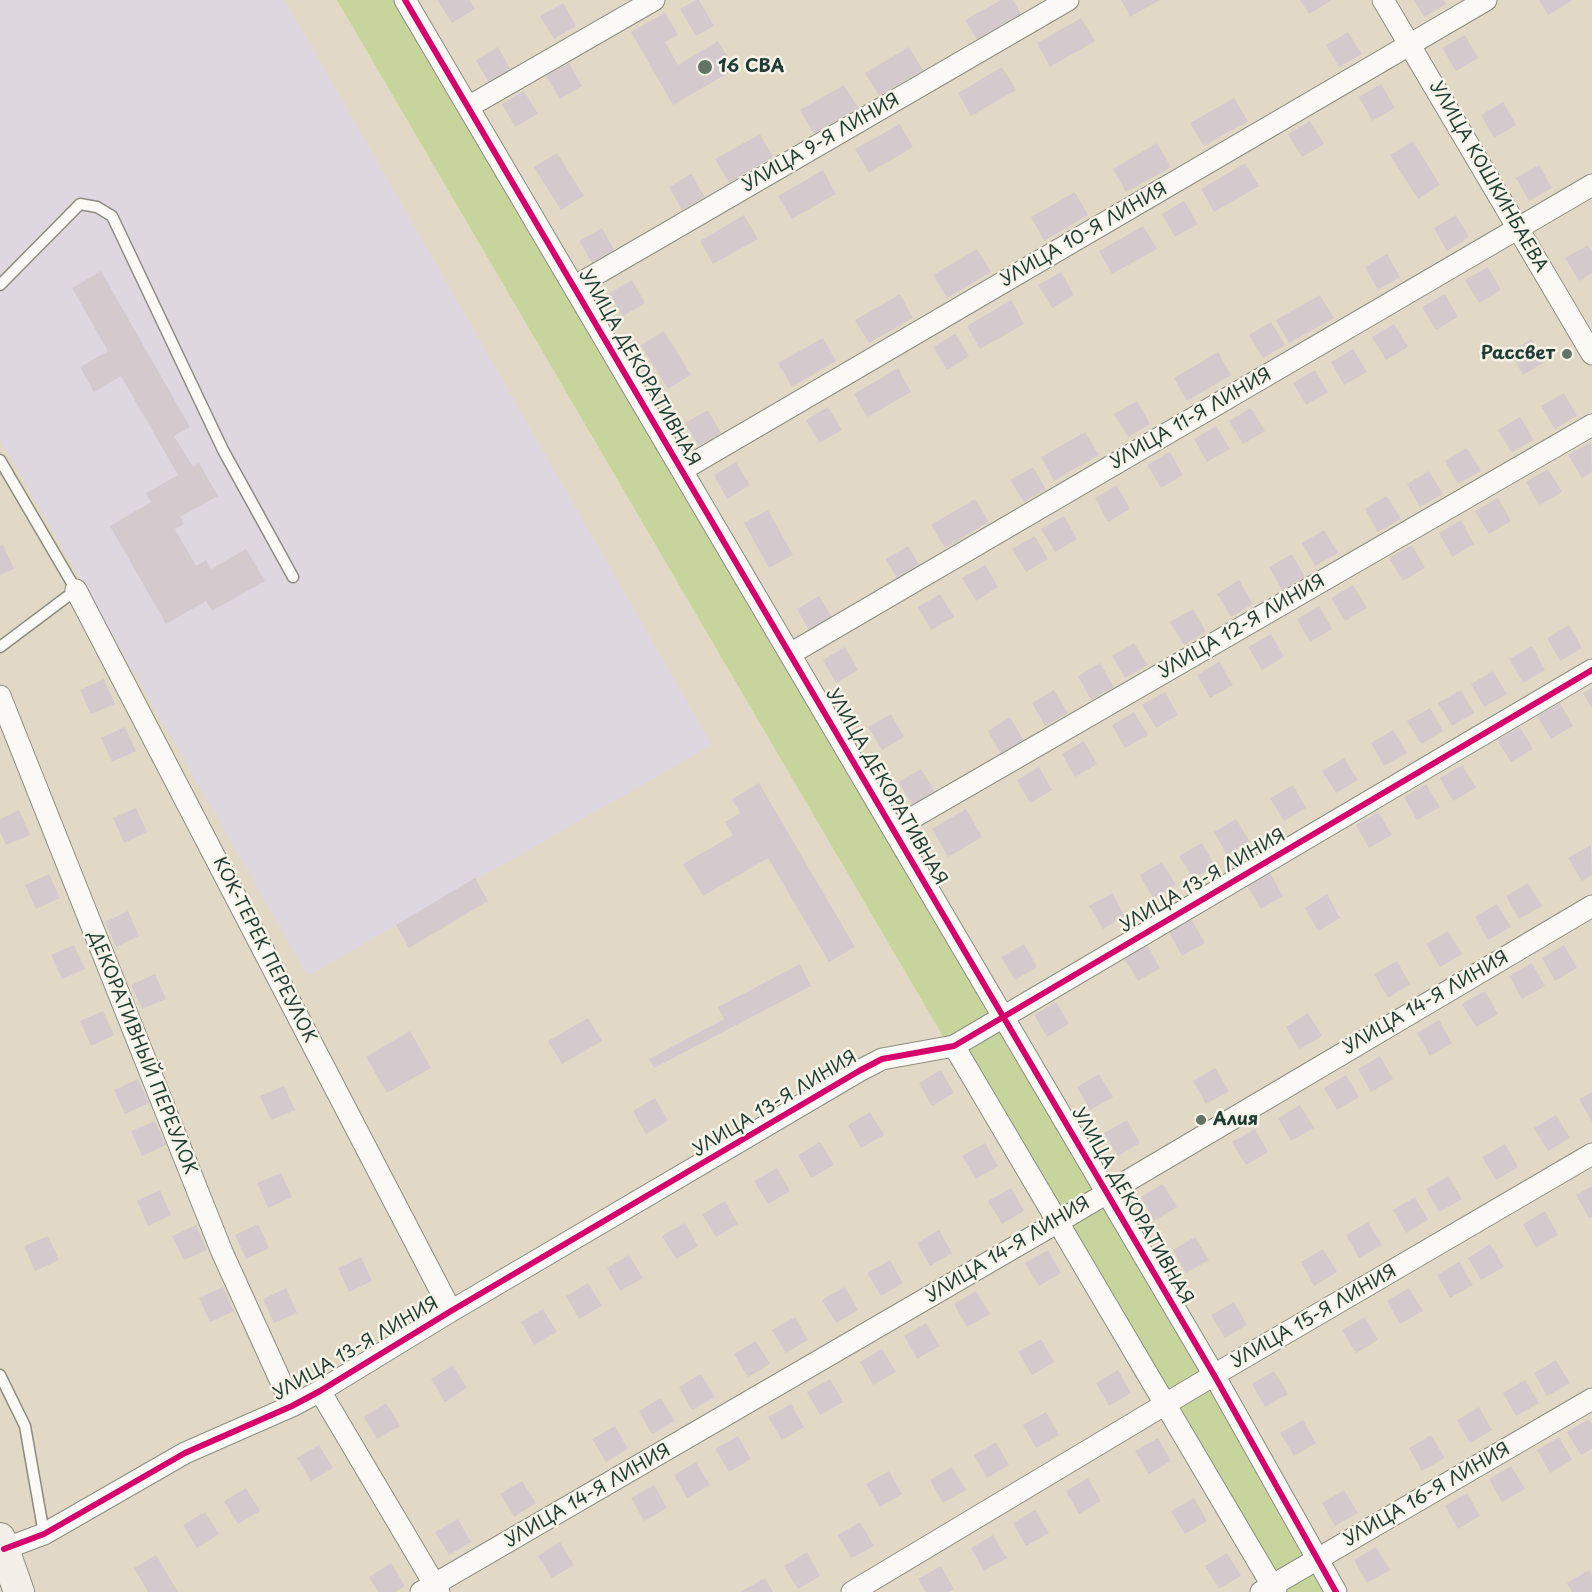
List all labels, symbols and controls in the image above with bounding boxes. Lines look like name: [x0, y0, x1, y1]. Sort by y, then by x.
place label: 16 СВА: [718, 56, 784, 78]
marker: 16 СВА: [696, 58, 714, 76]
street label: УЛИЦА КОШКИНБАЕВА: [1424, 78, 1552, 276]
street label: УЛИЦА 9-Я ЛИНИЯ: [739, 89, 903, 197]
street label: УЛИЦА 10-Я ЛИНИЯ: [997, 178, 1171, 292]
street label: УЛИЦА ДЕКОРАТИВНАЯ: [574, 266, 704, 470]
place label: Рассвет: [1481, 343, 1555, 365]
marker: Рассвет: [1560, 347, 1574, 361]
street label: УЛИЦА 11-Я ЛИНИЯ: [1107, 364, 1275, 474]
street label: УЛИЦА 12-Я ЛИНИЯ: [1155, 571, 1329, 683]
street label: УЛИЦА ДЕКОРАТИВНАЯ: [821, 685, 951, 889]
street label: УЛИЦА 13-Я ЛИНИЯ: [1116, 825, 1290, 937]
street label: КОК-ТЕРЕК ПЕРЕУЛОК: [208, 854, 320, 1046]
street label: ДЕКОРАТИВНЫЙ ПЕРЕУЛОК: [83, 928, 201, 1178]
street label: УЛИЦА 14-Я ЛИНИЯ: [1339, 947, 1513, 1059]
street label: УЛИЦА 13-Я ЛИНИЯ: [689, 1046, 861, 1162]
street label: УЛИЦА ДЕКОРАТИВНАЯ: [1067, 1104, 1197, 1308]
place label: Алия: [1213, 1109, 1258, 1131]
marker: Алия: [1194, 1113, 1208, 1127]
street label: УЛИЦА 14-Я ЛИНИЯ: [922, 1192, 1094, 1308]
street label: УЛИЦА 15-Я ЛИНИЯ: [1228, 1261, 1400, 1373]
street label: УЛИЦА 13-Я ЛИНИЯ: [269, 1293, 443, 1405]
street label: УЛИЦА 16-Я ЛИНИЯ: [1340, 1439, 1514, 1551]
street label: УЛИЦА 14-Я ЛИНИЯ: [501, 1440, 675, 1552]

